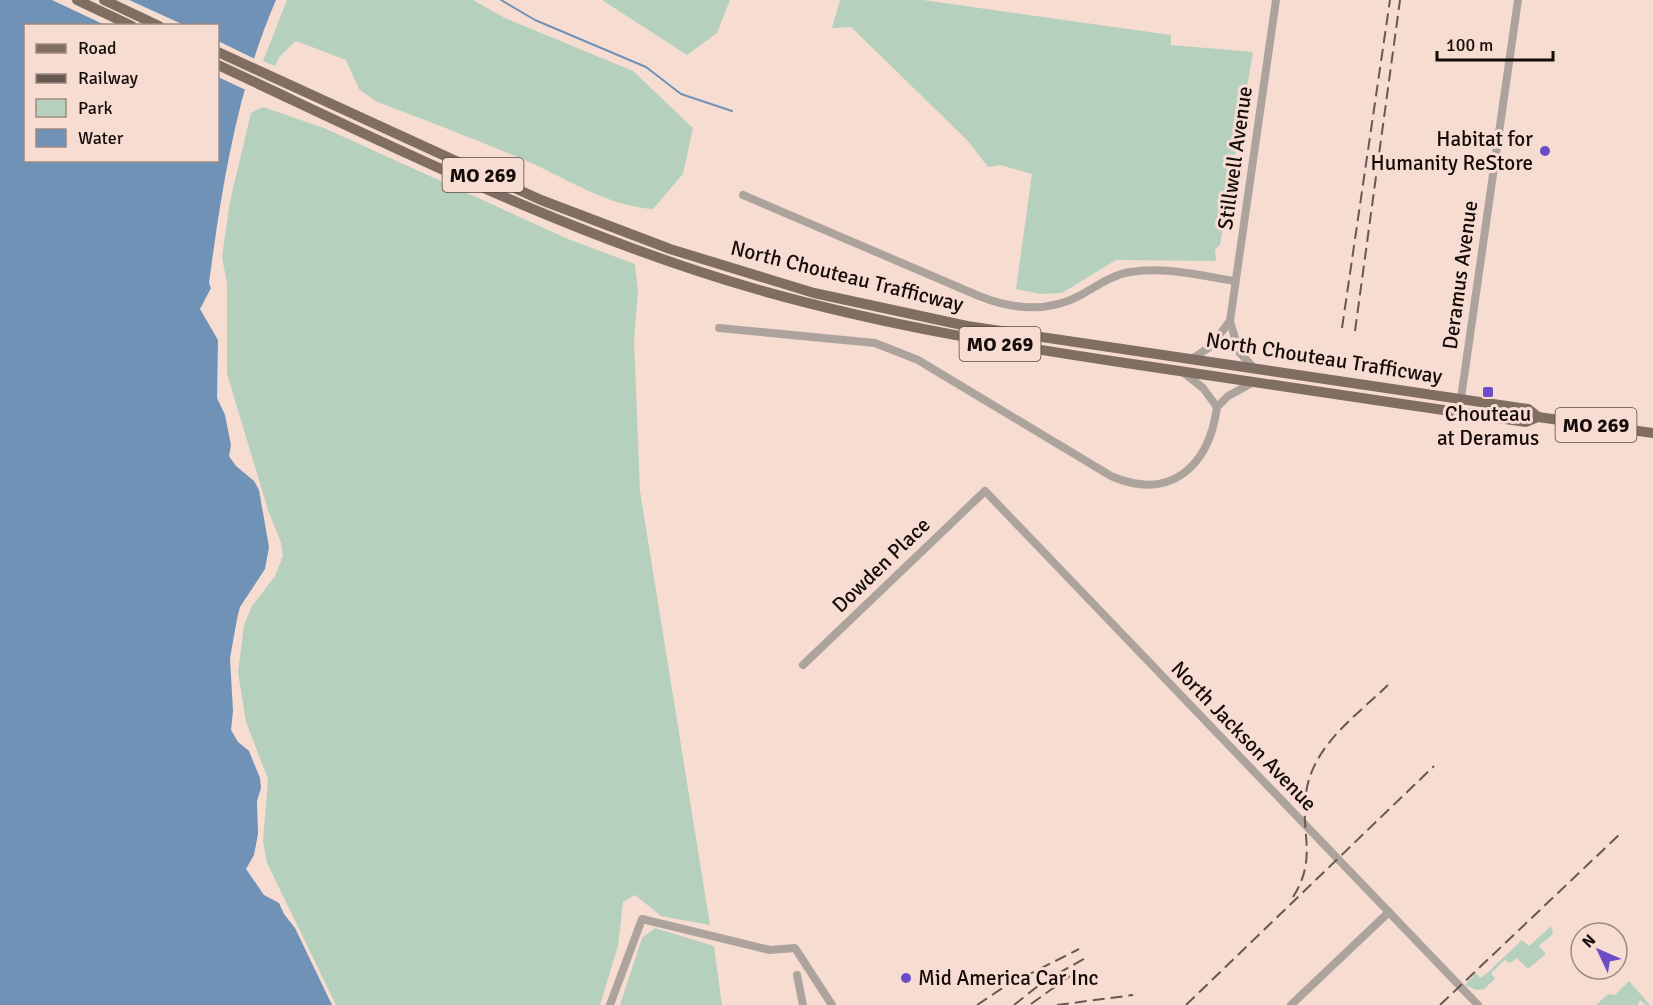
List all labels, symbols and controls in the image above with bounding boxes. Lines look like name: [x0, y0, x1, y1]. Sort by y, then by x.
legend: [24, 24, 219, 162]
scale bar: [1437, 24, 1552, 62]
text: 100 m: [1446, 34, 1493, 56]
text: Road: [78, 37, 117, 59]
text: Railway: [78, 67, 139, 89]
street label: Stillwell Avenue: [1212, 85, 1258, 231]
text: Park: [78, 97, 113, 119]
place label: Habitat for Humanity ReStore: [1371, 126, 1533, 176]
text: Water: [78, 127, 124, 149]
marker: Habitat for Humanity ReStore: [1538, 144, 1552, 158]
road number: MO 269: [442, 158, 524, 192]
street label: Deramus Avenue: [1437, 199, 1483, 351]
street label: North Chouteau Trafficway: [728, 234, 966, 318]
street label: North Chouteau Trafficway: [1204, 326, 1444, 390]
road number: MO 269: [960, 327, 1040, 361]
marker: Chouteau at Deramus: [1481, 385, 1495, 399]
place label: Chouteau at Deramus: [1437, 401, 1539, 451]
road number: MO 269: [1556, 408, 1636, 442]
street label: Dowden Place: [827, 512, 935, 618]
street label: North Jackson Avenue: [1166, 656, 1322, 816]
north arrow: [1569, 921, 1629, 981]
text: N: [1578, 930, 1600, 952]
place label: Mid America Car Inc: [918, 965, 1099, 991]
marker: Mid America Car Inc: [899, 971, 913, 985]

